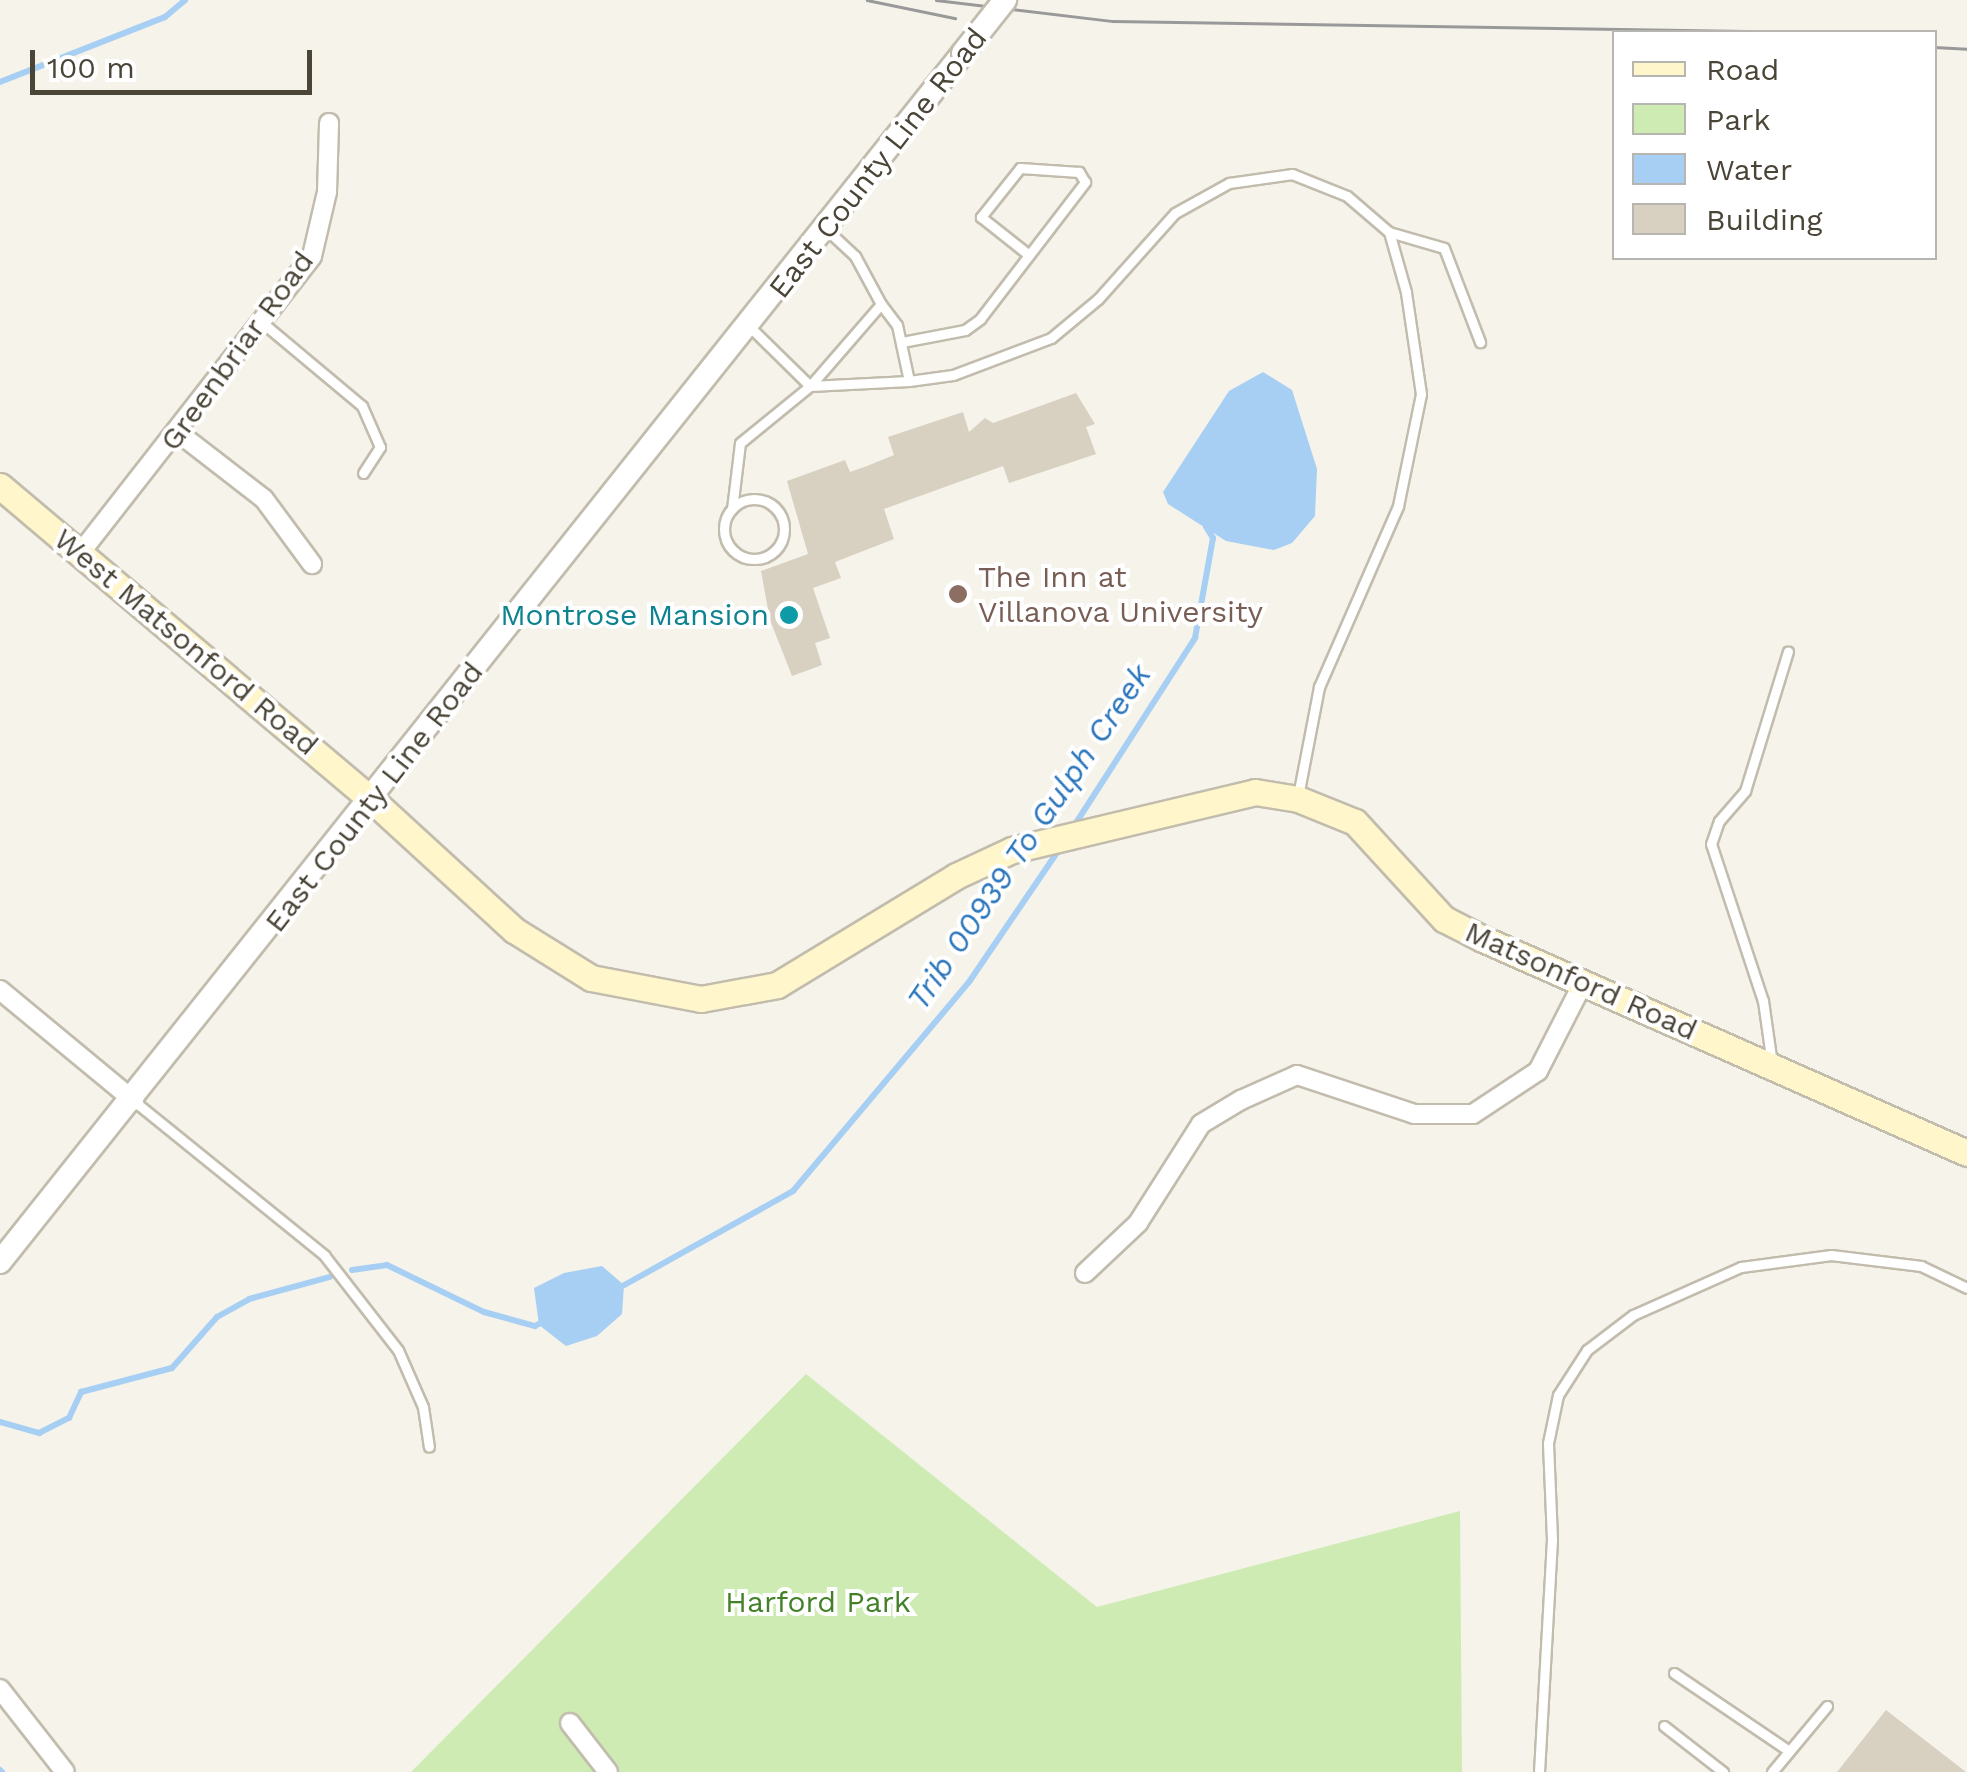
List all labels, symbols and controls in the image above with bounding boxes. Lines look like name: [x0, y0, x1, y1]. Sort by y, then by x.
street label: East County Line Road: [761, 20, 995, 306]
scale bar: [35, 30, 318, 92]
legend: [1612, 30, 1937, 260]
text: 100 m: [47, 50, 135, 85]
text: Road: [1706, 52, 1779, 87]
text: Park: [1706, 102, 1771, 137]
text: Water: [1706, 152, 1792, 187]
text: Building: [1706, 202, 1823, 237]
street label: Greenbriar Road: [152, 244, 322, 458]
street label: West Matsonford Road: [47, 521, 325, 763]
place label: The Inn at Villanova University: [978, 559, 1264, 630]
marker: The Inn at Villanova University: [947, 583, 969, 605]
place label: Montrose Mansion: [500, 597, 769, 633]
marker: Montrose Mansion: [778, 604, 800, 626]
street label: East County Line Road: [257, 654, 491, 940]
water label: Trib 00939 To Gulph Creek: [899, 657, 1159, 1017]
street label: Matsonford Road: [1460, 914, 1702, 1048]
park label: Harford Park: [725, 1584, 911, 1620]

